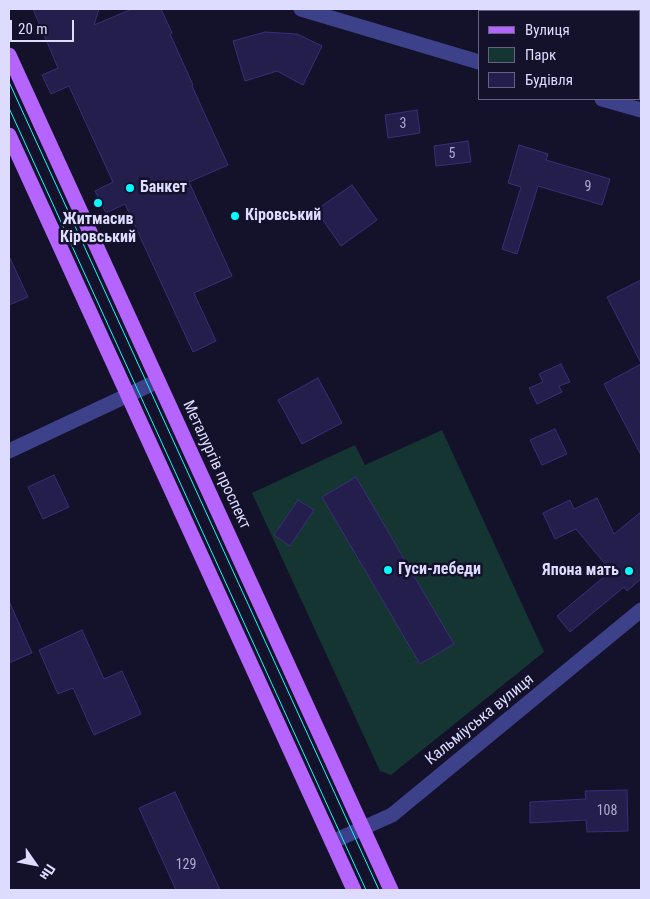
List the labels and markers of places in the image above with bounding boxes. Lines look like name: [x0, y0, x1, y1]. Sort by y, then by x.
place label: Банкет: [140, 178, 187, 198]
marker: Банкет: [124, 182, 136, 194]
marker: Житмасив Кіровський: [92, 197, 104, 209]
place label: Кіровський: [245, 206, 321, 226]
place label: Житмасив Кіровський: [60, 210, 136, 248]
marker: Кіровський: [229, 210, 241, 222]
place label: Гуси-лебеди: [398, 560, 481, 580]
place label: Япона мать: [542, 561, 619, 581]
marker: Гуси-лебеди: [382, 564, 394, 576]
marker: Япона мать: [623, 565, 635, 577]

